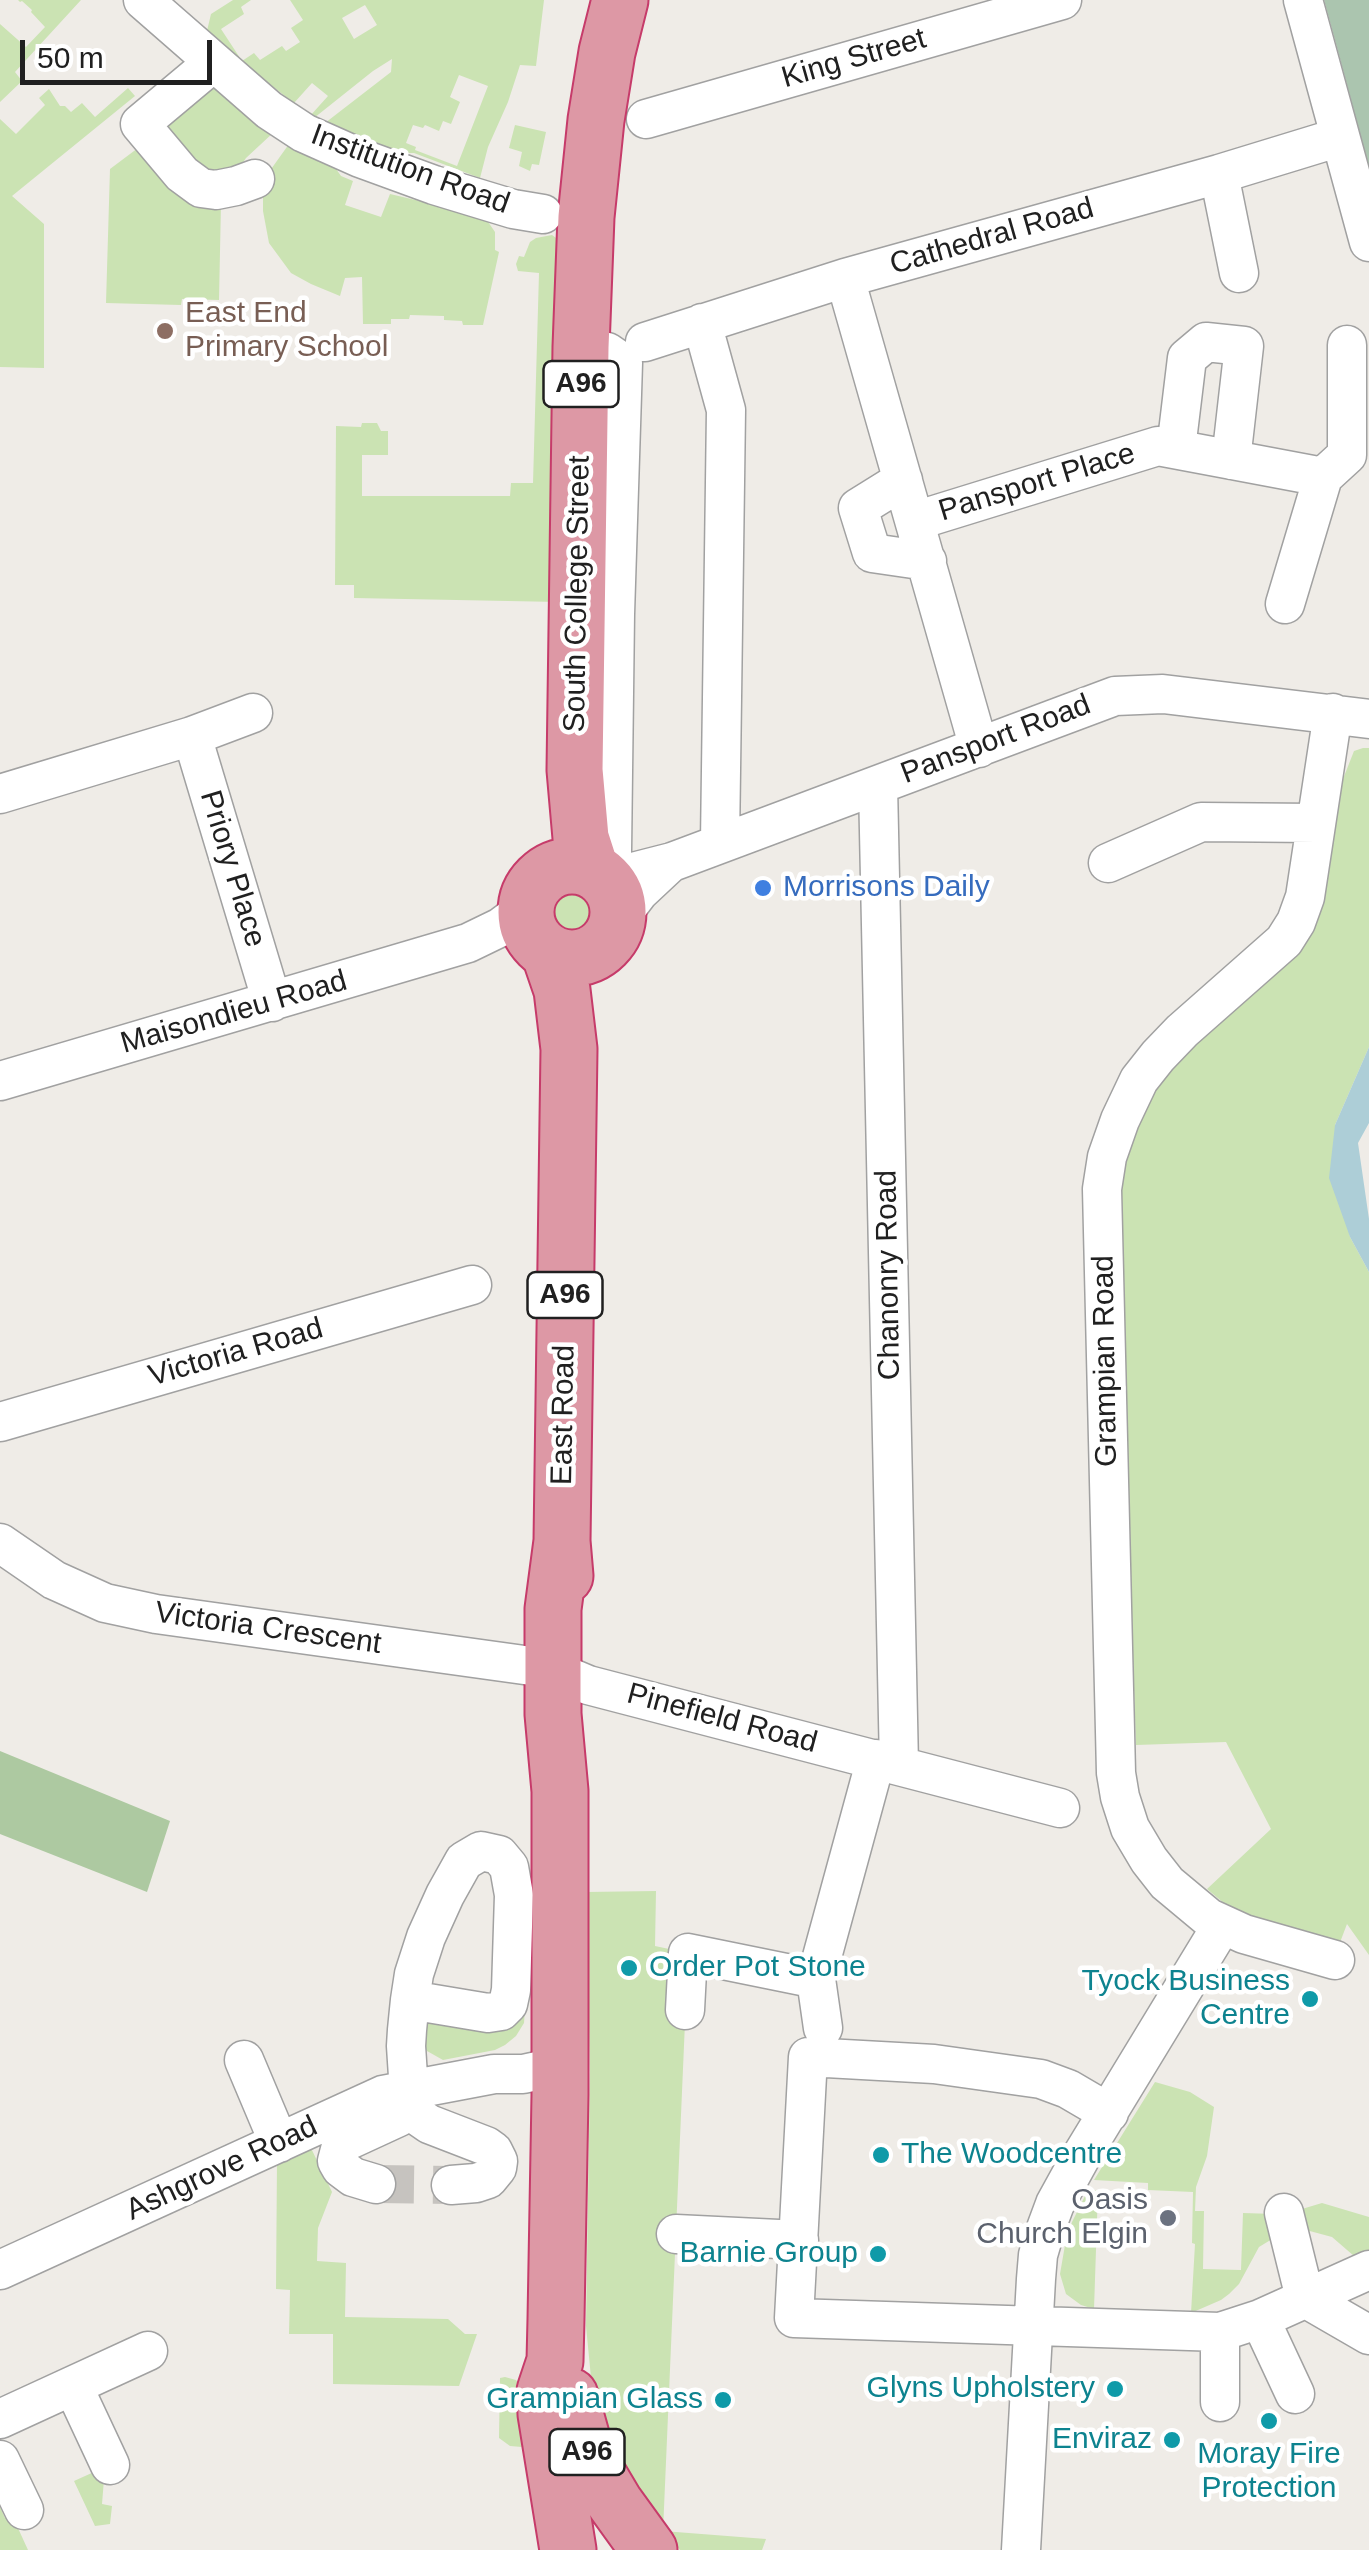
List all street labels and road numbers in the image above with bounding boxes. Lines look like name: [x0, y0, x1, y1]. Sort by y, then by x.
street label: King Street: [778, 21, 930, 97]
street label: Institution Road: [306, 117, 514, 223]
street label: Cathedral Road: [886, 191, 1098, 283]
road number: A96: [544, 361, 618, 407]
street label: Pansport Place: [934, 436, 1140, 530]
street label: South College Street: [558, 455, 598, 733]
street label: Pansport Road: [896, 687, 1096, 793]
street label: Priory Place: [191, 786, 273, 952]
street label: Maisondieu Road: [117, 964, 351, 1062]
street label: Chanonry Road: [869, 1170, 909, 1380]
street label: Grampian Road: [1086, 1255, 1126, 1467]
road number: A96: [528, 1272, 602, 1318]
street label: Victoria Road: [145, 1311, 327, 1395]
street label: East Road: [545, 1345, 583, 1485]
street label: Victoria Crescent: [153, 1595, 383, 1663]
street label: Pinefield Road: [623, 1676, 821, 1762]
street label: Ashgrove Road: [121, 2109, 323, 2229]
road number: A96: [550, 2429, 624, 2475]

